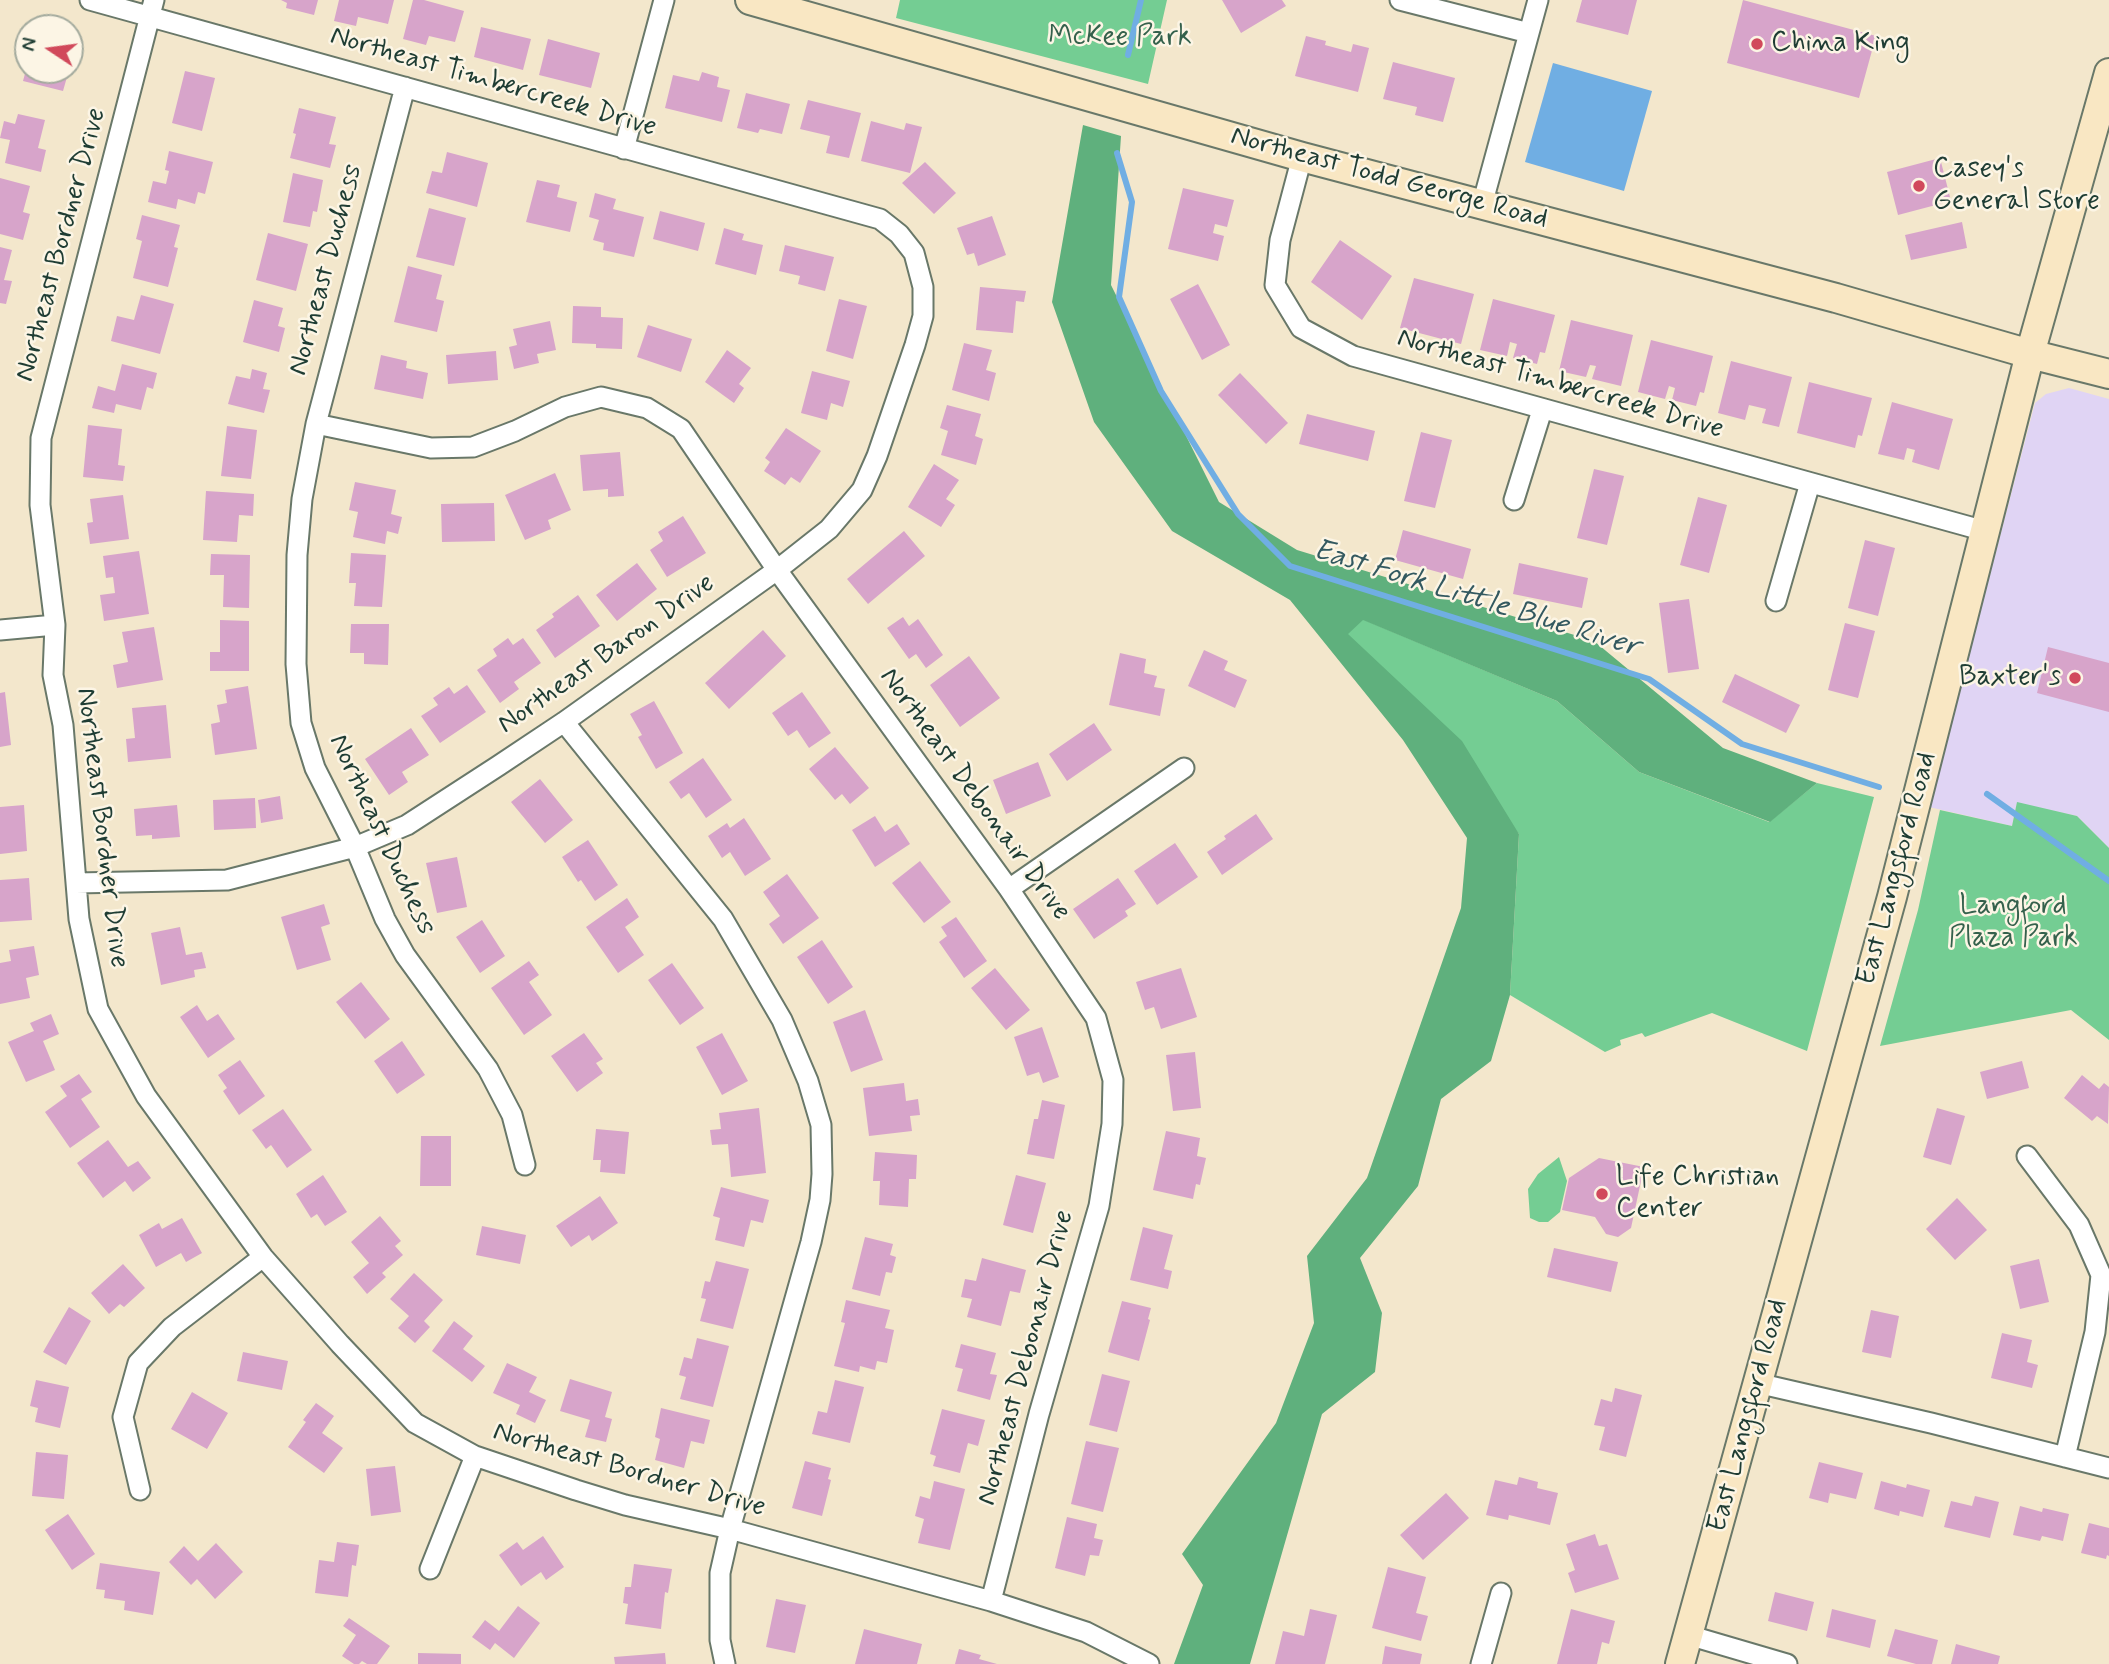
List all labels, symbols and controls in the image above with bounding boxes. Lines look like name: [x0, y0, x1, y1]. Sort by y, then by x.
north arrow: [14, 14, 84, 84]
street label: Northeast Timbercreek Drive: [326, 20, 660, 146]
park label: McKee Park: [1048, 21, 1192, 55]
place label: China King: [1771, 27, 1910, 61]
text: N: [16, 36, 44, 54]
marker: China King: [1749, 36, 1765, 52]
street label: Northeast Bordner Drive: [9, 104, 115, 386]
street label: Northeast Todd George Road: [1227, 120, 1551, 238]
place label: Casey's General Store: [1933, 153, 2100, 219]
street label: Northeast Duchess: [283, 161, 371, 379]
marker: Casey's General Store: [1911, 178, 1927, 194]
street label: Northeast Timbercreek Drive: [1393, 322, 1727, 448]
water label: East Fork Little Blue River: [1308, 533, 1644, 667]
street label: Northeast Baron Drive: [492, 568, 722, 742]
place label: Baxter's: [1959, 661, 2061, 695]
street label: Northeast Debonair Drive: [871, 662, 1077, 928]
marker: Baxter's: [2067, 670, 2083, 686]
street label: Northeast Bordner Drive: [67, 686, 135, 970]
street label: Northeast Duchess: [320, 729, 442, 941]
street label: East Langsford Road: [1851, 749, 1945, 989]
park label: Langford Plaza Park: [1948, 890, 2078, 956]
place label: Life Christian Center: [1616, 1161, 1779, 1227]
marker: Life Christian Center: [1594, 1186, 1610, 1202]
street label: Northeast Debonair Drive: [971, 1207, 1083, 1509]
street label: East Langsford Road: [1702, 1296, 1796, 1536]
street label: Northeast Bordner Drive: [489, 1416, 769, 1526]

